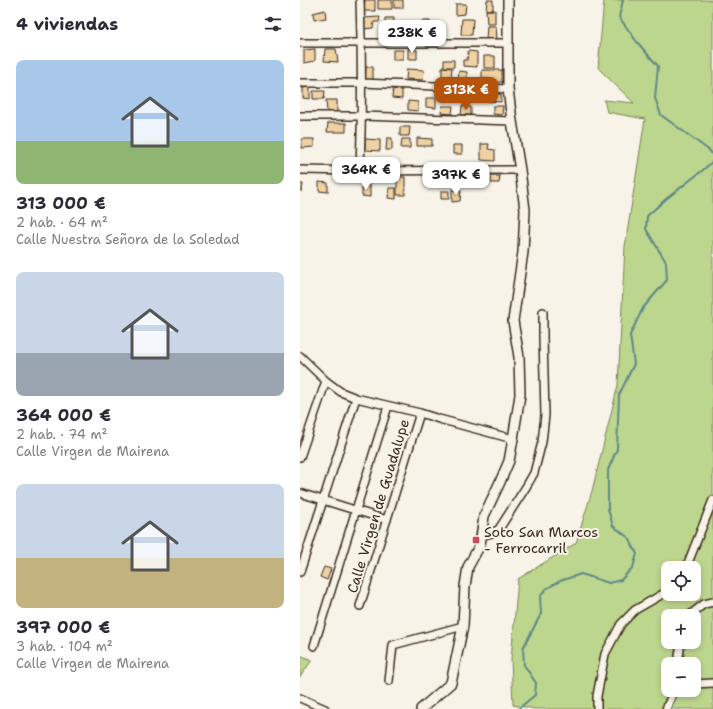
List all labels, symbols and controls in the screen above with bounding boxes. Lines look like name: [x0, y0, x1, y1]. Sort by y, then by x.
text: 4 viviendas: [16, 13, 118, 35]
icon: filters: [262, 13, 284, 35]
pin: 238K €: [379, 20, 445, 54]
text: 238K €: [387, 24, 437, 41]
pin: 313K €: [433, 77, 499, 111]
text: 313K €: [443, 81, 489, 98]
icon: home: [114, 86, 186, 158]
pin: 364K €: [333, 157, 399, 191]
text: 364K €: [341, 161, 391, 178]
pin: 397K €: [423, 162, 489, 196]
text: 397K €: [431, 166, 481, 183]
text: 313 000 €: [16, 192, 106, 214]
text: 2 hab. · 64 m²: [16, 214, 108, 231]
text: Calle Nuestra Señora de la Soledad: [16, 231, 240, 248]
icon: home: [114, 298, 186, 370]
text: 364 000 €: [16, 404, 111, 426]
street label: Calle Virgen de Guadalupe: [343, 417, 413, 595]
text: 2 hab. · 74 m²: [16, 426, 108, 443]
text: Calle Virgen de Mairena: [16, 443, 169, 460]
icon: home: [114, 510, 186, 582]
place label: Soto San Marcos - Ferrocarril: [484, 523, 598, 557]
marker: Soto San Marcos - Ferrocarril: [471, 535, 481, 545]
map controls: [661, 561, 701, 697]
button: locate: [661, 561, 701, 601]
button: +: [661, 609, 701, 649]
text: 397 000 €: [16, 616, 110, 638]
text: 3 hab. · 104 m²: [16, 638, 113, 655]
text: Calle Virgen de Mairena: [16, 655, 169, 672]
button: −: [661, 657, 701, 697]

